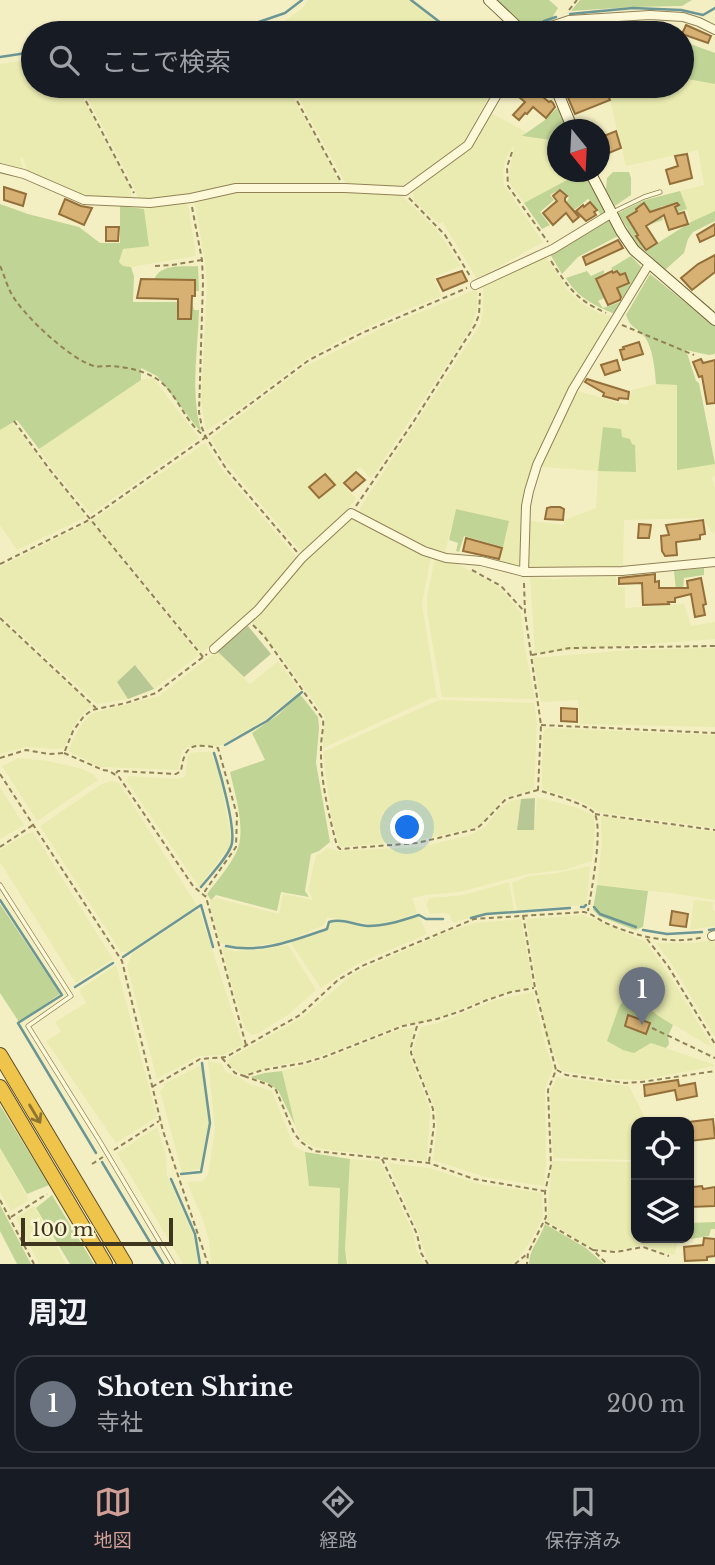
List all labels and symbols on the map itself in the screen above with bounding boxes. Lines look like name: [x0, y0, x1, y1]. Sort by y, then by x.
north arrow: [547, 119, 610, 182]
your location: [390, 810, 424, 844]
pin: 1: [619, 967, 665, 1025]
one-way arrow: [28, 1103, 42, 1123]
scale bar: [21, 1215, 173, 1247]

